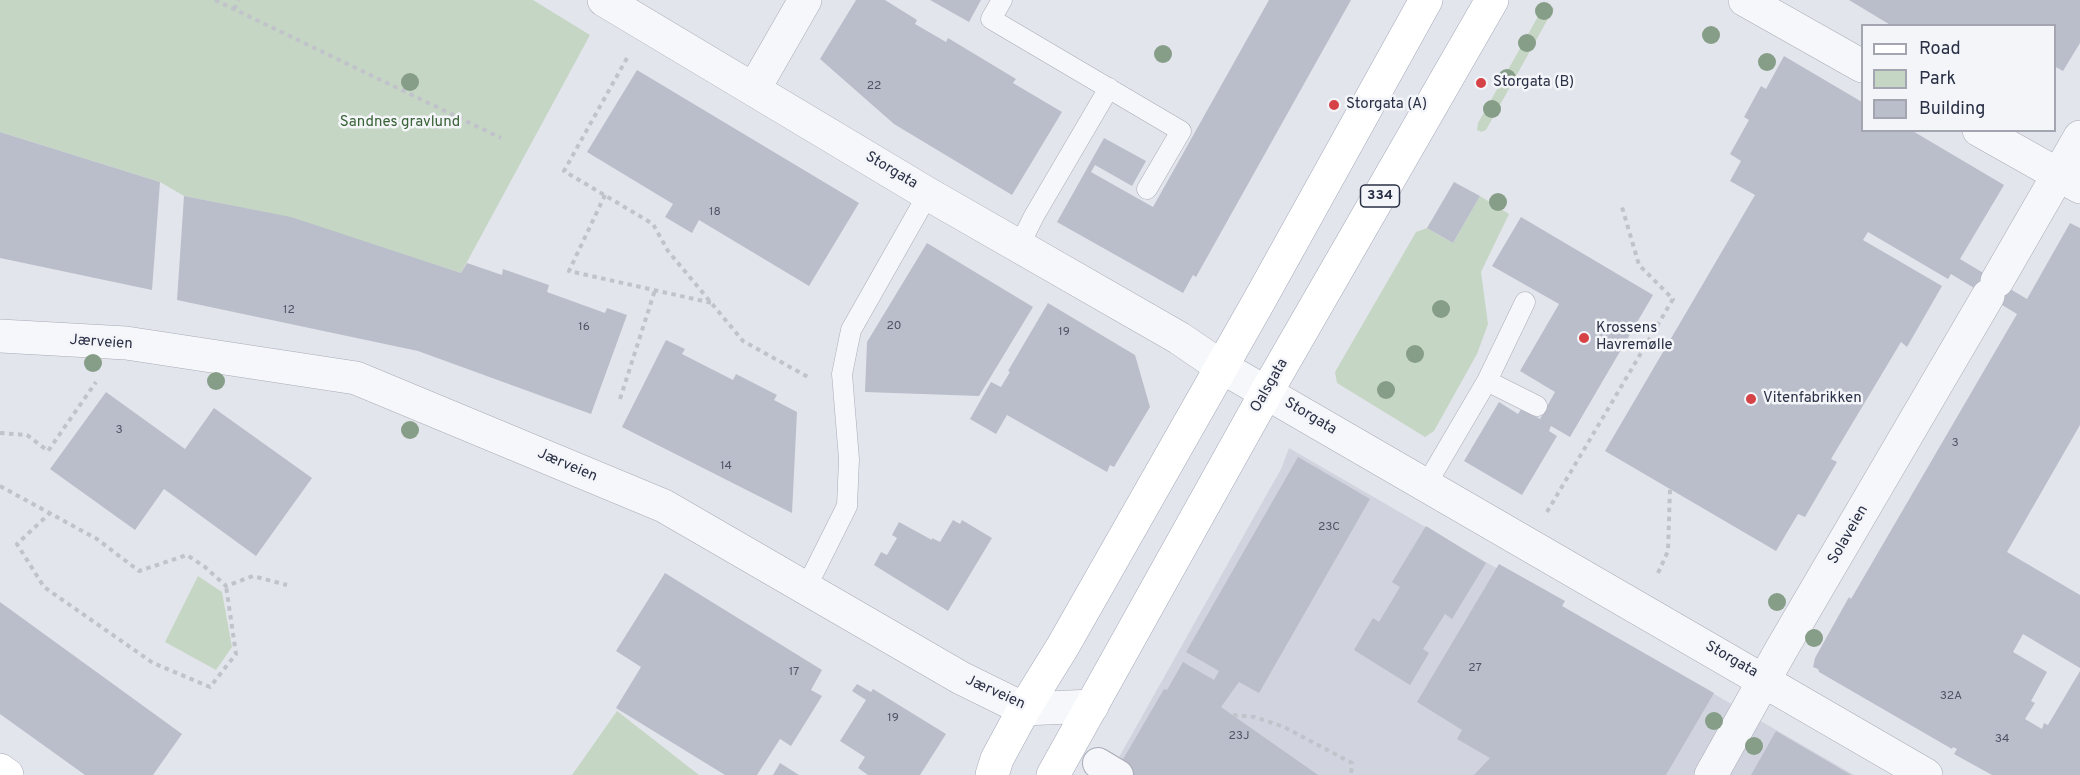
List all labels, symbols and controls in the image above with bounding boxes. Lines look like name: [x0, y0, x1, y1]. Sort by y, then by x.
legend: [1861, 24, 2056, 132]
text: Road: [1919, 38, 1961, 61]
text: Park: [1919, 68, 1956, 91]
place label: Storgata (B): [1493, 74, 1574, 92]
marker: Storgata (B): [1474, 76, 1488, 90]
house number: 22: [867, 80, 881, 94]
place label: Storgata (A): [1346, 96, 1427, 114]
marker: Storgata (A): [1327, 98, 1341, 112]
text: Building: [1919, 98, 1985, 121]
park label: Sandnes gravlund: [340, 114, 460, 132]
street label: Storgata: [862, 148, 920, 194]
road number: 334: [1360, 185, 1400, 207]
house number: 18: [709, 206, 721, 220]
house number: 12: [283, 304, 295, 318]
house number: 20: [886, 320, 902, 334]
place label: Krossens Havremølle: [1596, 320, 1673, 355]
house number: 16: [578, 321, 590, 335]
house number: 19: [1058, 326, 1070, 340]
marker: Krossens Havremølle: [1577, 331, 1591, 345]
street label: Jærveien: [69, 332, 133, 354]
street label: Oalsgata: [1247, 356, 1293, 416]
place label: Vitenfabrikken: [1763, 390, 1862, 408]
marker: Vitenfabrikken: [1744, 392, 1758, 406]
street label: Storgata: [1281, 394, 1339, 440]
house number: 3: [115, 424, 123, 438]
house number: 3: [1951, 437, 1959, 451]
street label: Jærveien: [534, 445, 600, 487]
house number: 14: [720, 460, 732, 474]
street label: Solaveien: [1825, 502, 1873, 568]
house number: 23C: [1318, 521, 1340, 535]
street label: Storgata: [1702, 638, 1760, 682]
house number: 27: [1468, 662, 1482, 676]
house number: 17: [789, 666, 799, 680]
street label: Jærveien: [962, 672, 1028, 714]
house number: 32A: [1940, 690, 1962, 704]
house number: 19: [887, 712, 899, 726]
house number: 23J: [1229, 730, 1249, 744]
house number: 34: [1995, 733, 2009, 747]

